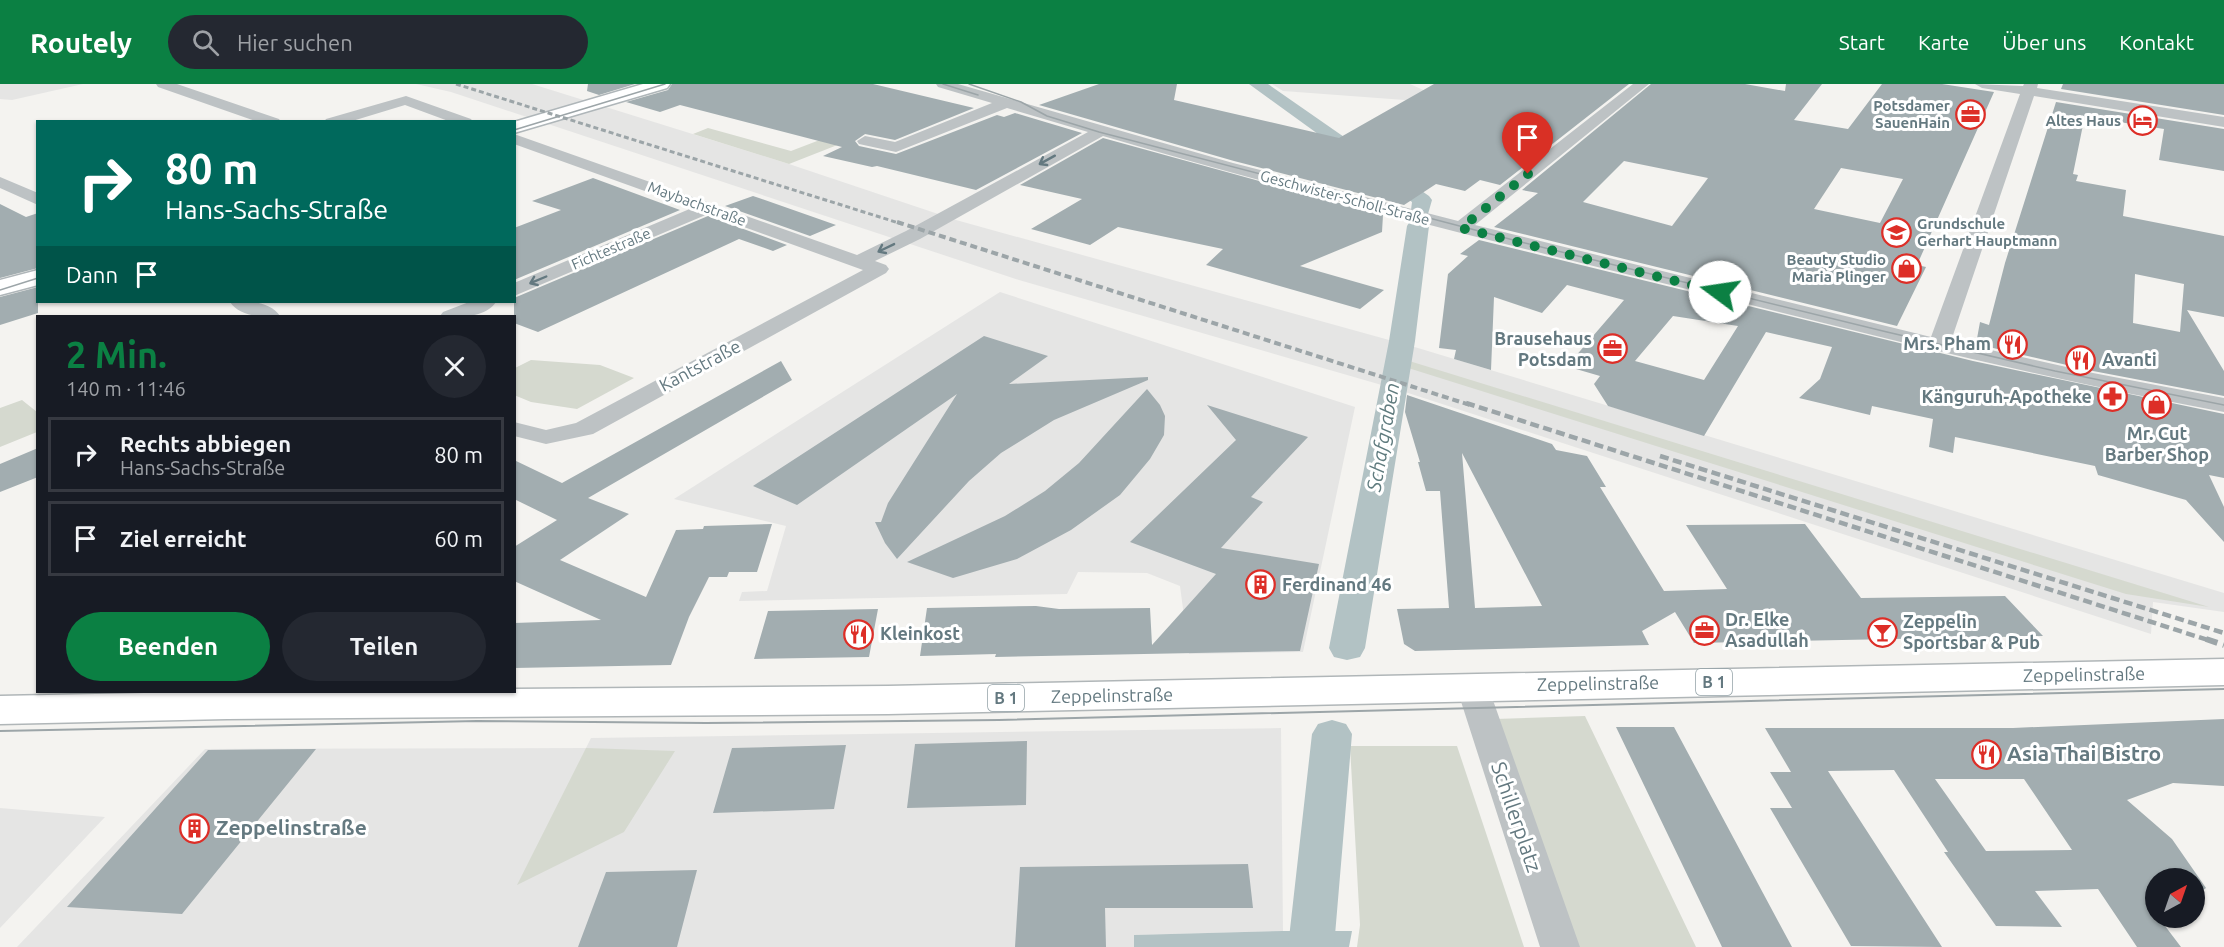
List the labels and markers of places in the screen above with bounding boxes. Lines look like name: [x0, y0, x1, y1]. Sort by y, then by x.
place label: Potsdamer SauenHain: [1873, 97, 1951, 131]
office icon: Potsdamer SauenHain: [1955, 99, 1987, 131]
hotel icon: Altes Haus: [2126, 105, 2158, 137]
pin: [1502, 112, 1553, 174]
place label: Altes Haus: [2046, 112, 2121, 129]
place label: Grundschule Gerhart Hauptmann: [1917, 215, 2057, 249]
school or university icon: Grundschule Gerhart Hauptmann: [1880, 217, 1912, 249]
place label: Beauty Studio Maria Plinger: [1786, 251, 1887, 285]
shop icon: Beauty Studio Maria Plinger: [1891, 253, 1923, 285]
place label: Brausehaus Potsdam: [1494, 328, 1592, 369]
restaurant icon: Mrs. Pham: [1996, 328, 2028, 360]
office icon: Brausehaus Potsdam: [1597, 333, 1629, 365]
place label: Mrs. Pham: [1903, 333, 1991, 353]
restaurant icon: Avanti: [2065, 344, 2097, 376]
place label: Avanti: [2102, 349, 2157, 369]
pharmacy icon: Känguruh-Apotheke: [2097, 381, 2129, 413]
place label: Känguruh-Apotheke: [1922, 386, 2092, 406]
shop icon: Mr. Cut Barber Shop: [2141, 389, 2173, 421]
place label: Mr. Cut Barber Shop: [2105, 423, 2209, 464]
building icon: Ferdinand 46: [1245, 569, 1277, 601]
place label: Ferdinand 46: [1282, 574, 1392, 594]
place label: Dr. Elke Asadullah: [1725, 609, 1809, 650]
place label: Zeppelin Sportsbar & Pub: [1903, 611, 2040, 652]
office icon: Dr. Elke Asadullah: [1688, 614, 1720, 646]
bar icon: Zeppelin Sportsbar & Pub: [1866, 616, 1898, 648]
restaurant icon: Kleinkost: [843, 618, 875, 650]
place label: Kleinkost: [880, 623, 960, 643]
restaurant icon: Asia Thai Bistro: [1970, 738, 2002, 770]
place label: Asia Thai Bistro: [2007, 741, 2161, 765]
building icon: Zeppelinstraße: [179, 812, 211, 844]
place label: Zeppelinstraße: [216, 815, 367, 839]

